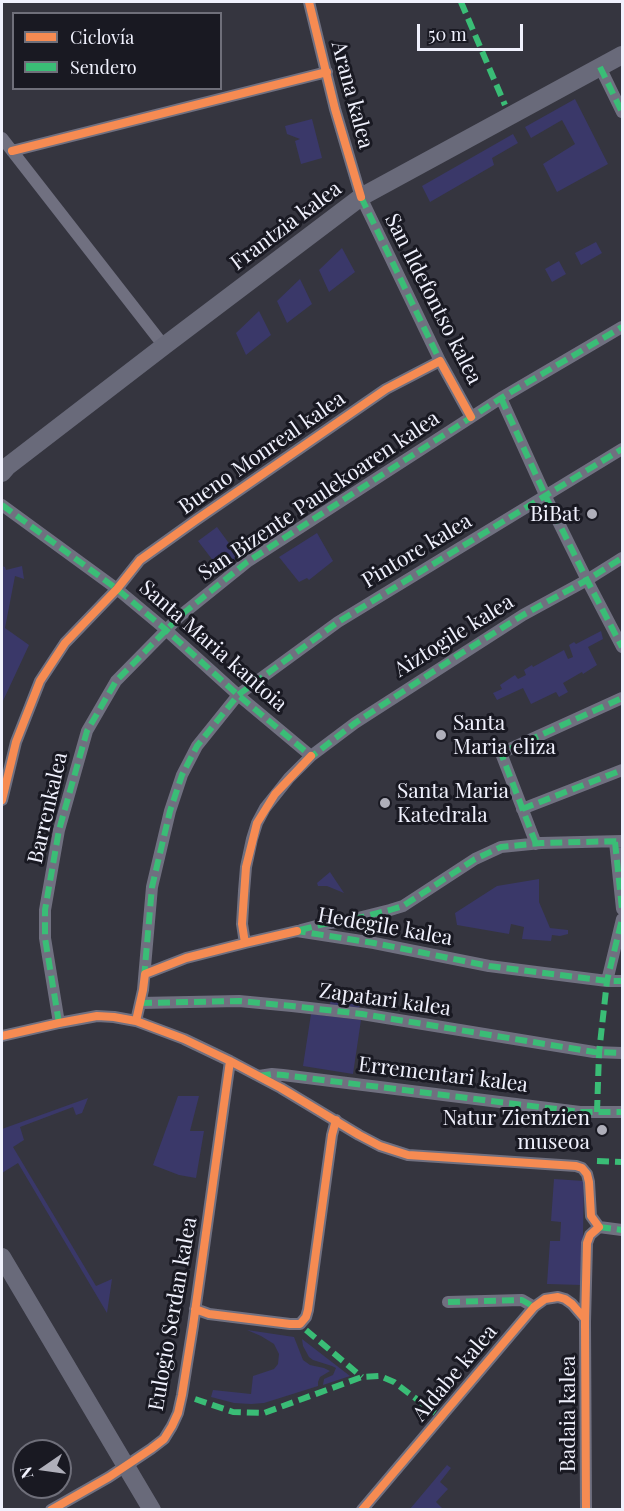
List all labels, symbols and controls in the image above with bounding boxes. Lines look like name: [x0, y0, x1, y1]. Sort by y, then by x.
legend: [12, 12, 222, 90]
scale bar: [420, 12, 526, 50]
text: 50 m: [428, 22, 467, 46]
text: Ciclovía: [70, 25, 134, 49]
street label: Arana kalea: [326, 39, 378, 151]
text: Sendero: [70, 55, 137, 79]
street label: Frantzia kalea: [226, 176, 346, 276]
street label: San Ildefontso kalea: [379, 209, 487, 389]
street label: Bueno Monreal kalea: [174, 386, 350, 520]
street label: San Bizente Paulekoaren kalea: [194, 406, 444, 586]
place label: BiBat: [530, 501, 580, 527]
marker: BiBat: [585, 507, 599, 521]
street label: Pintore kalea: [358, 508, 476, 594]
street label: Santa Maria kantoia: [134, 575, 292, 717]
street label: Aiztogile kalea: [390, 589, 518, 683]
place label: Santa Maria eliza: [453, 710, 556, 760]
marker: Santa Maria eliza: [434, 728, 448, 742]
street label: Barrenkalea: [23, 750, 73, 866]
place label: Santa Maria Katedrala: [397, 778, 509, 828]
marker: Santa Maria Katedrala: [378, 796, 392, 810]
street label: Hedegile kalea: [316, 903, 454, 951]
street label: Zapatari kalea: [317, 978, 453, 1022]
street label: Errementari kalea: [357, 1052, 529, 1098]
place label: Natur Zientzien museoa: [442, 1105, 590, 1155]
marker: Natur Zientzien museoa: [595, 1123, 609, 1137]
street label: Eulogio Serdan kalea: [144, 1215, 202, 1413]
street label: Aldabe kalea: [407, 1320, 503, 1426]
street label: Badaia kalea: [555, 1356, 581, 1472]
north arrow: [12, 1439, 72, 1499]
text: N: [14, 1465, 37, 1481]

